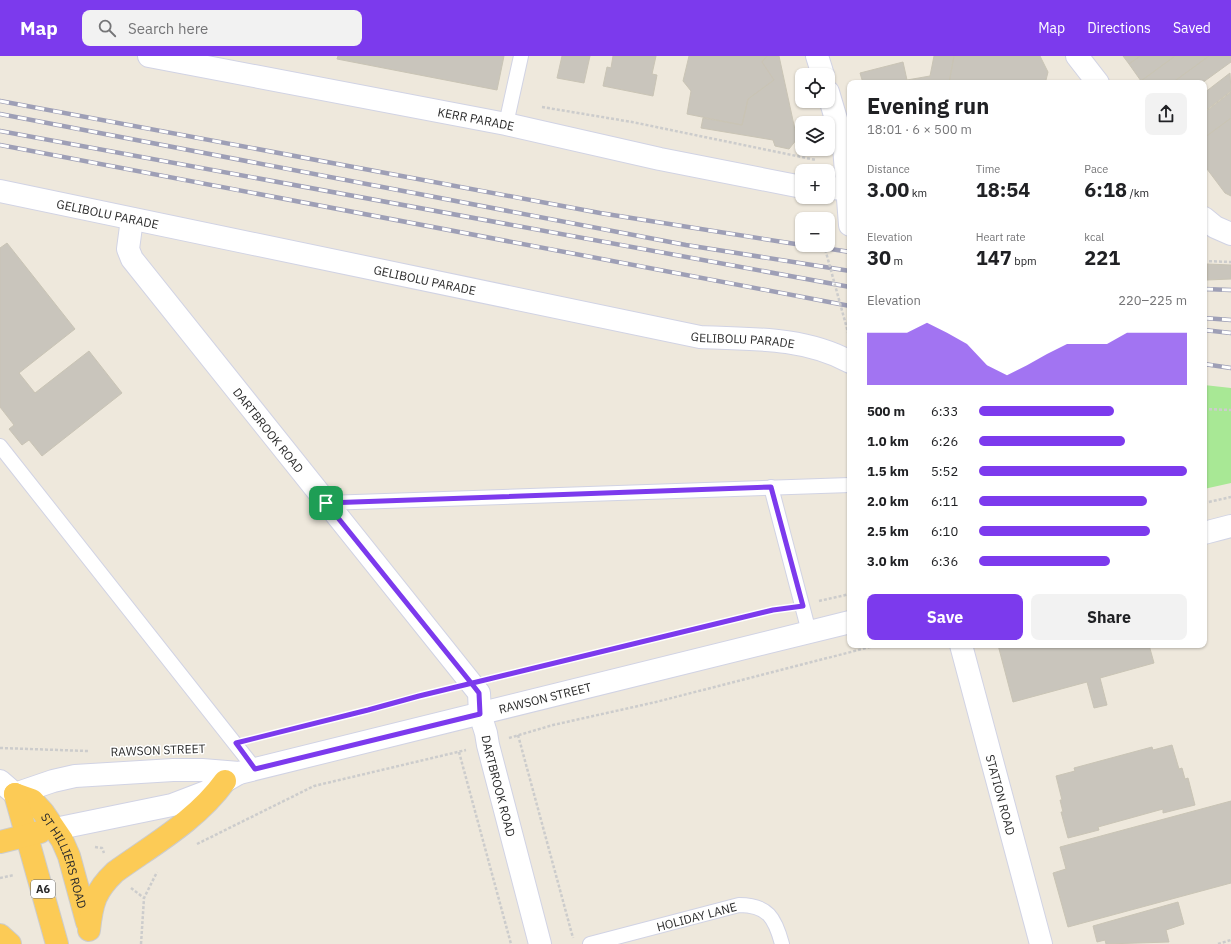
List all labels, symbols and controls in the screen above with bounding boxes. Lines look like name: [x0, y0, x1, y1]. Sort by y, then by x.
search box: [82, 10, 362, 46]
text: Map: [20, 16, 58, 40]
icon: search: [96, 17, 118, 39]
text: Search here: [128, 19, 208, 38]
text: Map: [1038, 19, 1065, 37]
text: Directions: [1087, 19, 1151, 37]
text: Saved: [1173, 19, 1211, 37]
map controls: [795, 68, 835, 252]
button: locate: [795, 68, 835, 108]
text: Evening run: [867, 91, 989, 120]
button: share: [1145, 93, 1187, 135]
street label: KERR PARADE: [437, 104, 516, 133]
button: layers: [795, 116, 835, 156]
text: 18:01 · 6 × 500 m: [867, 121, 972, 138]
text: Distance: [867, 162, 910, 176]
text: Time: [976, 162, 1000, 176]
text: Pace: [1084, 162, 1108, 176]
button: +: [795, 164, 835, 204]
text: 3.00: [867, 176, 909, 203]
text: 18:54: [976, 176, 1030, 203]
text: 6:18: [1084, 176, 1127, 203]
text: km: [909, 186, 927, 200]
text: /km: [1127, 186, 1149, 200]
street label: GELIBOLU PARADE: [55, 195, 160, 231]
button: −: [795, 212, 835, 252]
text: Elevation: [867, 230, 913, 244]
text: Heart rate: [976, 230, 1026, 244]
text: kcal: [1084, 230, 1104, 244]
text: 30: [867, 244, 891, 271]
text: 147: [976, 244, 1012, 271]
text: 221: [1084, 244, 1120, 271]
text: m: [891, 254, 903, 268]
text: bpm: [1012, 254, 1037, 268]
street label: GELIBOLU PARADE: [372, 262, 477, 298]
text: Elevation: [867, 292, 921, 309]
text: 220–225 m: [1118, 292, 1187, 309]
street label: GELIBOLU PARADE: [690, 328, 796, 351]
street label: DARTBROOK ROAD: [230, 385, 307, 475]
text: 500 m: [867, 403, 905, 420]
text: 6:33: [931, 403, 958, 420]
text: 1.0 km: [867, 433, 909, 450]
text: 6:26: [931, 433, 958, 450]
text: 1.5 km: [867, 463, 909, 480]
text: 5:52: [931, 463, 958, 480]
pin: [309, 486, 343, 520]
icon: arrive: [315, 492, 337, 514]
text: 2.0 km: [867, 493, 909, 510]
text: 6:11: [931, 493, 958, 510]
text: 2.5 km: [867, 523, 909, 540]
text: 6:10: [931, 523, 958, 540]
text: 3.0 km: [867, 553, 909, 570]
text: 6:36: [931, 553, 958, 570]
button: Save: [867, 594, 1023, 640]
button: Share: [1031, 594, 1187, 640]
street label: RAWSON STREET: [497, 679, 593, 716]
street label: DARTBROOK ROAD: [479, 734, 519, 838]
street label: RAWSON STREET: [110, 741, 206, 759]
street label: STATION ROAD: [983, 753, 1019, 837]
street label: ST HILLIERS ROAD: [38, 810, 90, 910]
road number: A6: [31, 880, 55, 898]
street label: HOLIDAY LANE: [655, 898, 738, 934]

